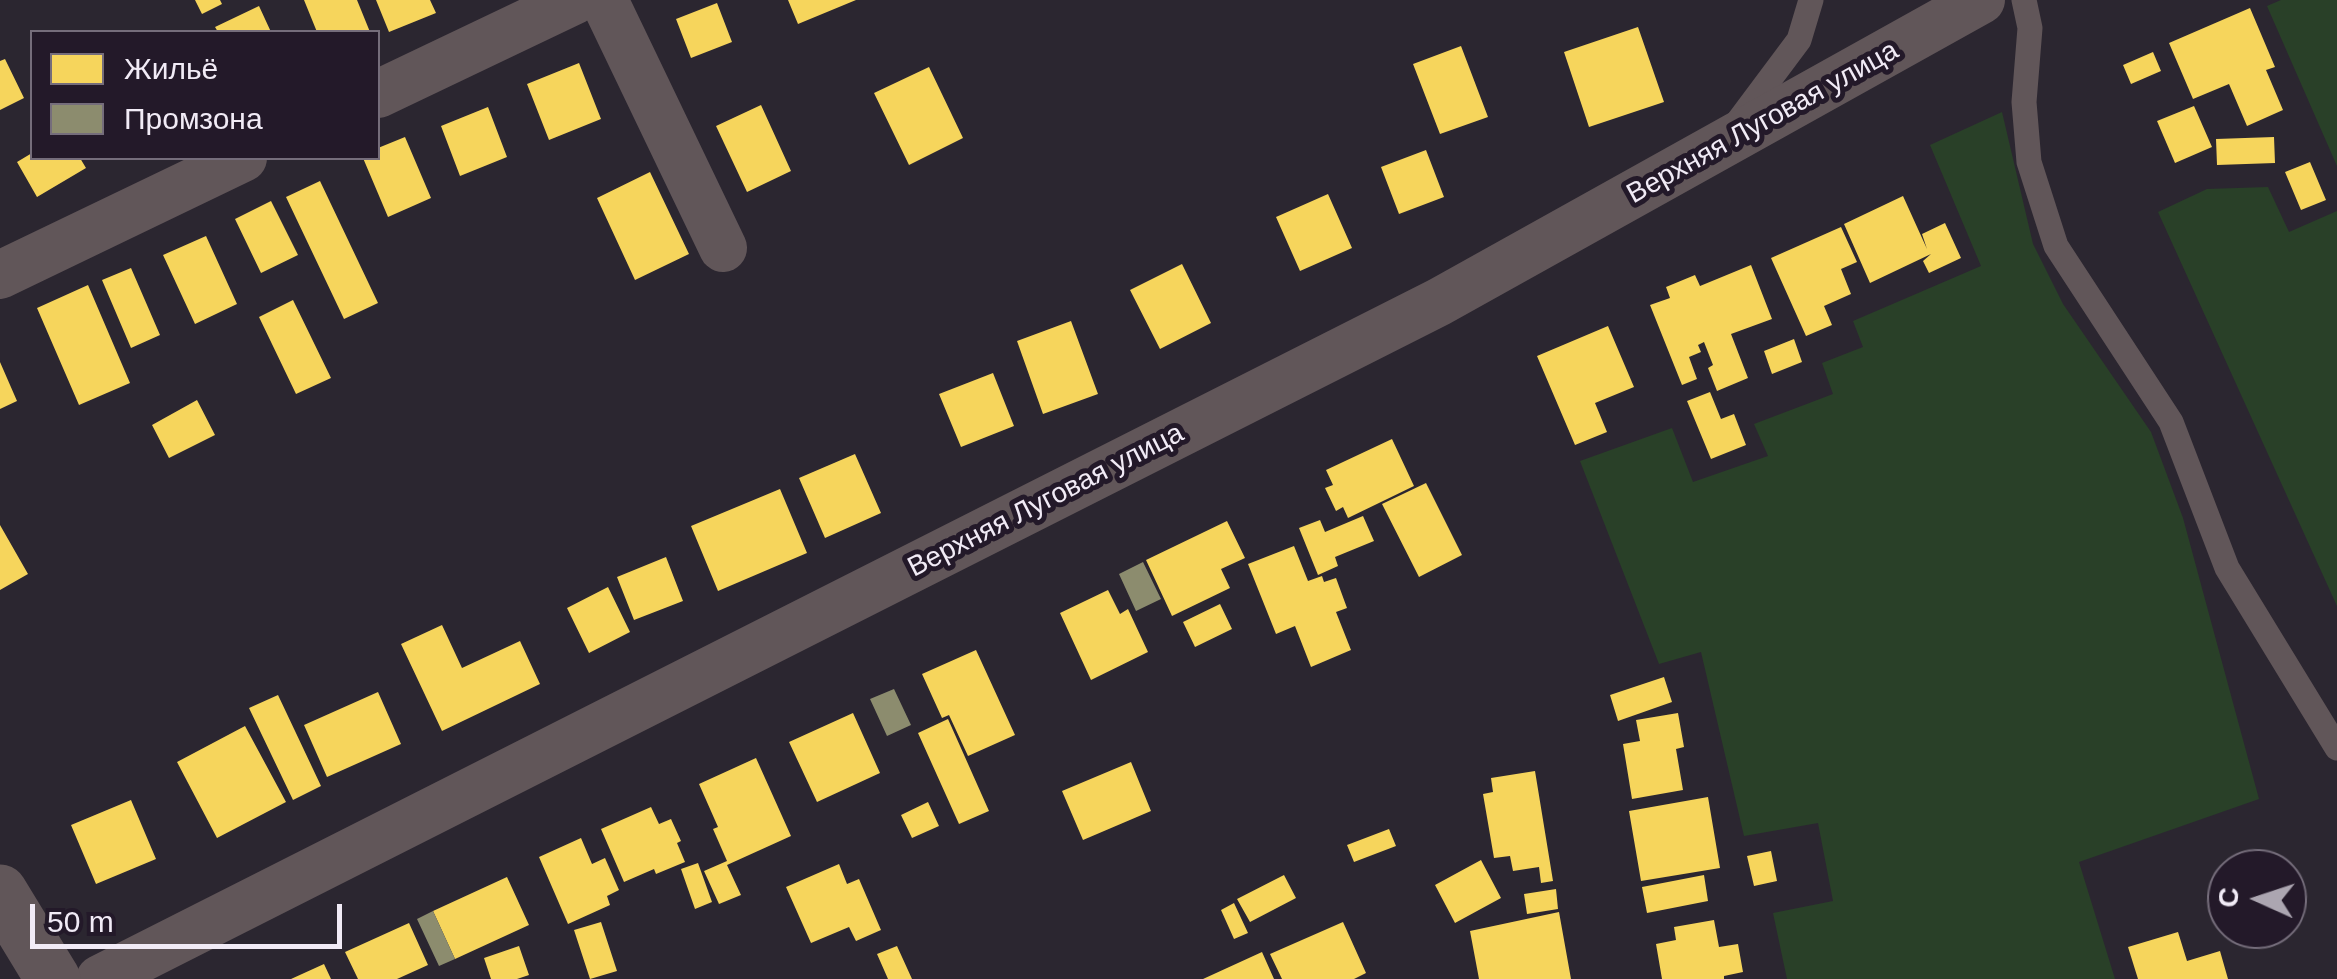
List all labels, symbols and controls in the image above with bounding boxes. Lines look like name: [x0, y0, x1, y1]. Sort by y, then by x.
legend: [30, 30, 380, 160]
street label: Верхняя Луговая улица: [1621, 34, 1905, 212]
text: Жильё: [124, 52, 218, 85]
text: Промзона: [124, 102, 263, 135]
street label: Верхняя Луговая улица: [903, 417, 1189, 585]
north arrow: [2207, 849, 2307, 949]
scale bar: [35, 884, 348, 946]
text: С: [2213, 887, 2245, 908]
text: 50 m: [47, 905, 114, 938]

